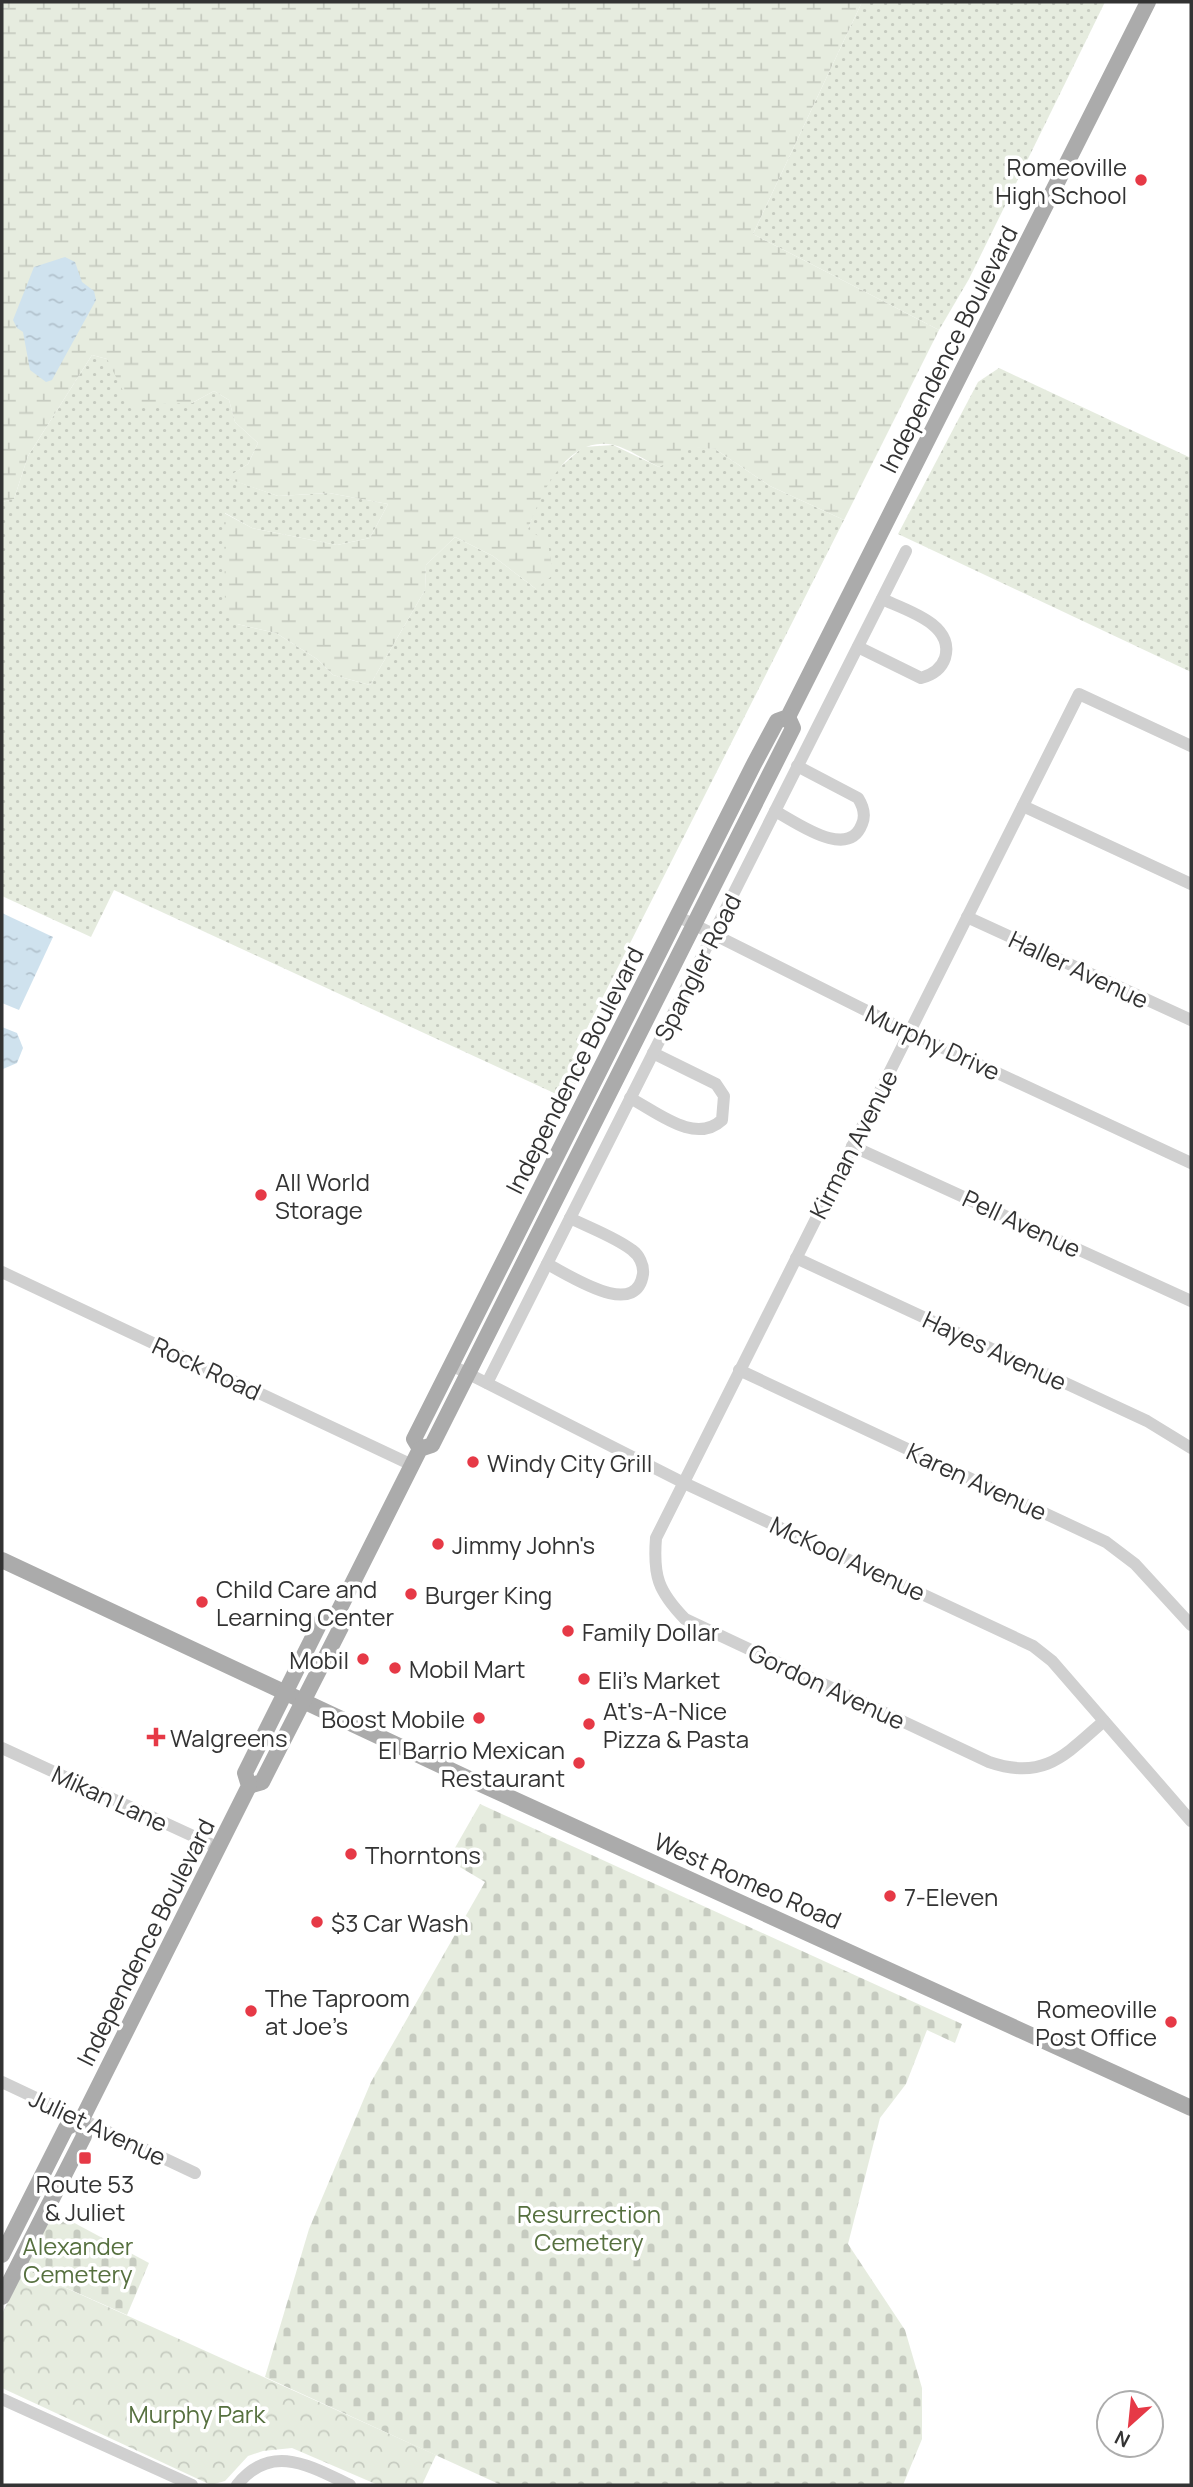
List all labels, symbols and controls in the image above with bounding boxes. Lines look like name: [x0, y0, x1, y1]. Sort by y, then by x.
place label: Romeoville High School: [995, 150, 1127, 211]
marker: Romeoville High School: [1133, 172, 1149, 188]
street label: Independence Boulevard: [871, 220, 1025, 478]
street label: Spangler Road: [646, 888, 748, 1046]
street label: Haller Avenue: [1004, 922, 1154, 1016]
street label: Independence Boulevard: [497, 941, 651, 1199]
street label: Murphy Drive: [860, 996, 1006, 1088]
street label: Kirman Avenue: [801, 1064, 905, 1224]
place label: All World Storage: [275, 1165, 370, 1226]
street label: Pell Avenue: [958, 1181, 1086, 1265]
marker: All World Storage: [253, 1187, 269, 1203]
street label: Hayes Avenue: [918, 1302, 1072, 1398]
street label: Rock Road: [147, 1328, 267, 1408]
street label: Karen Avenue: [902, 1434, 1052, 1528]
place label: Windy City Grill: [487, 1446, 652, 1479]
marker: Windy City Grill: [465, 1454, 481, 1470]
street label: McKool Avenue: [765, 1508, 931, 1608]
place label: Jimmy John's: [452, 1528, 595, 1561]
marker: Jimmy John's: [430, 1536, 446, 1552]
place label: Child Care and Learning Center: [216, 1572, 394, 1633]
place label: Burger King: [425, 1578, 552, 1611]
marker: Burger King: [403, 1586, 419, 1602]
marker: Child Care and Learning Center: [194, 1594, 210, 1610]
place label: Family Dollar: [582, 1615, 720, 1648]
marker: Family Dollar: [560, 1623, 576, 1639]
street label: Gordon Avenue: [743, 1635, 911, 1737]
place label: Mobil: [289, 1643, 349, 1676]
marker: Mobil: [355, 1651, 371, 1667]
place label: Mobil Mart: [409, 1652, 525, 1685]
marker: Mobil Mart: [387, 1660, 403, 1676]
place label: Eli’s Market: [598, 1663, 720, 1696]
marker: Eli’s Market: [576, 1671, 592, 1687]
place label: At's-A-Nice Pizza & Pasta: [603, 1694, 749, 1755]
place label: Boost Mobile: [321, 1702, 465, 1735]
marker: Boost Mobile: [471, 1710, 487, 1726]
marker: At's-A-Nice Pizza & Pasta: [581, 1716, 597, 1732]
place label: Walgreens: [170, 1721, 287, 1754]
marker: Walgreens: [148, 1729, 164, 1745]
place label: El Barrio Mexican Restaurant: [378, 1733, 565, 1794]
marker: El Barrio Mexican Restaurant: [571, 1755, 587, 1771]
street label: Mikan Lane: [47, 1757, 173, 1839]
street label: Independence Boulevard: [68, 1813, 222, 2071]
street label: West Romeo Road: [649, 1824, 847, 1936]
place label: Thorntons: [365, 1838, 481, 1871]
marker: Thorntons: [343, 1846, 359, 1862]
place label: 7-Eleven: [904, 1880, 998, 1913]
marker: 7-Eleven: [882, 1888, 898, 1904]
place label: $3 Car Wash: [331, 1906, 469, 1939]
marker: $3 Car Wash: [309, 1914, 325, 1930]
place label: The Taproom at Joe’s: [265, 1981, 410, 2042]
place label: Romeoville Post Office: [1035, 1992, 1157, 2053]
marker: The Taproom at Joe’s: [243, 2003, 259, 2019]
marker: Romeoville Post Office: [1163, 2014, 1179, 2030]
street label: Juliet Avenue: [24, 2081, 172, 2173]
marker: Route 53 & Juliet: [77, 2150, 93, 2166]
place label: Route 53 & Juliet: [36, 2167, 134, 2228]
park label: Resurrection Cemetery: [517, 2197, 661, 2258]
park label: Alexander Cemetery: [23, 2229, 134, 2290]
north arrow: [1095, 2389, 1165, 2459]
park label: Murphy Park: [129, 2397, 267, 2430]
text: N: [1110, 2424, 1134, 2454]

